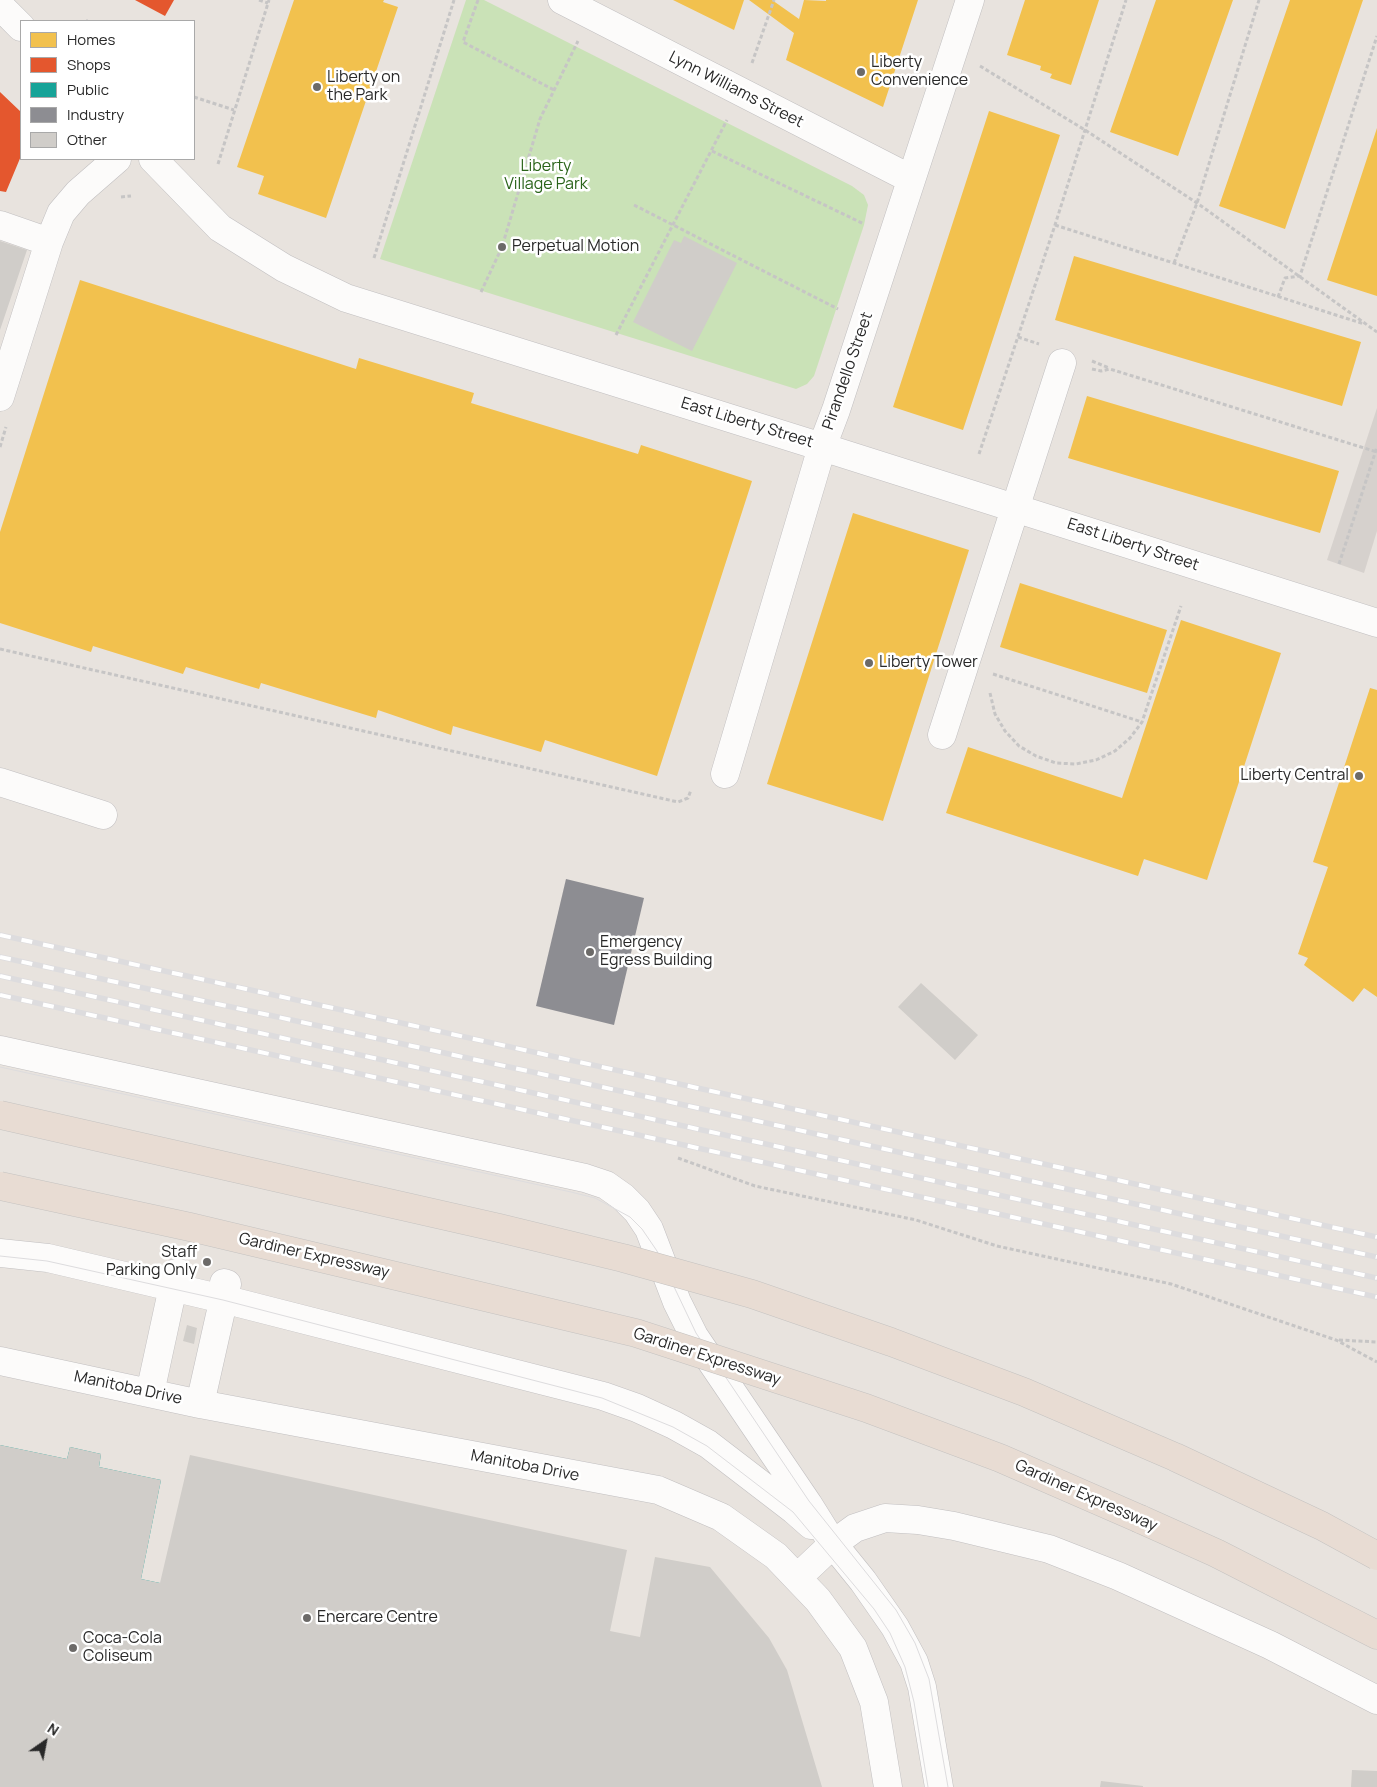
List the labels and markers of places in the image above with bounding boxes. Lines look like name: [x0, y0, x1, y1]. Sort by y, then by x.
place label: Liberty Convenience: [871, 53, 968, 91]
marker: Liberty Convenience: [855, 66, 867, 78]
place label: Liberty on the Park: [327, 68, 400, 106]
marker: Liberty on the Park: [311, 81, 323, 93]
place label: Perpetual Motion: [512, 237, 639, 257]
marker: Perpetual Motion: [496, 241, 508, 253]
place label: Liberty Tower: [879, 653, 978, 673]
marker: Liberty Tower: [863, 657, 875, 669]
place label: Liberty Central: [1240, 766, 1349, 786]
marker: Liberty Central: [1353, 770, 1365, 782]
place label: Emergency Egress Building: [600, 933, 713, 971]
marker: Emergency Egress Building: [584, 946, 596, 958]
place label: Staff Parking Only: [106, 1243, 197, 1281]
marker: Staff Parking Only: [201, 1256, 213, 1268]
place label: Enercare Centre: [317, 1608, 438, 1628]
marker: Enercare Centre: [301, 1612, 313, 1624]
place label: Coca-Cola Coliseum: [83, 1629, 162, 1667]
marker: Coca-Cola Coliseum: [67, 1642, 79, 1654]

